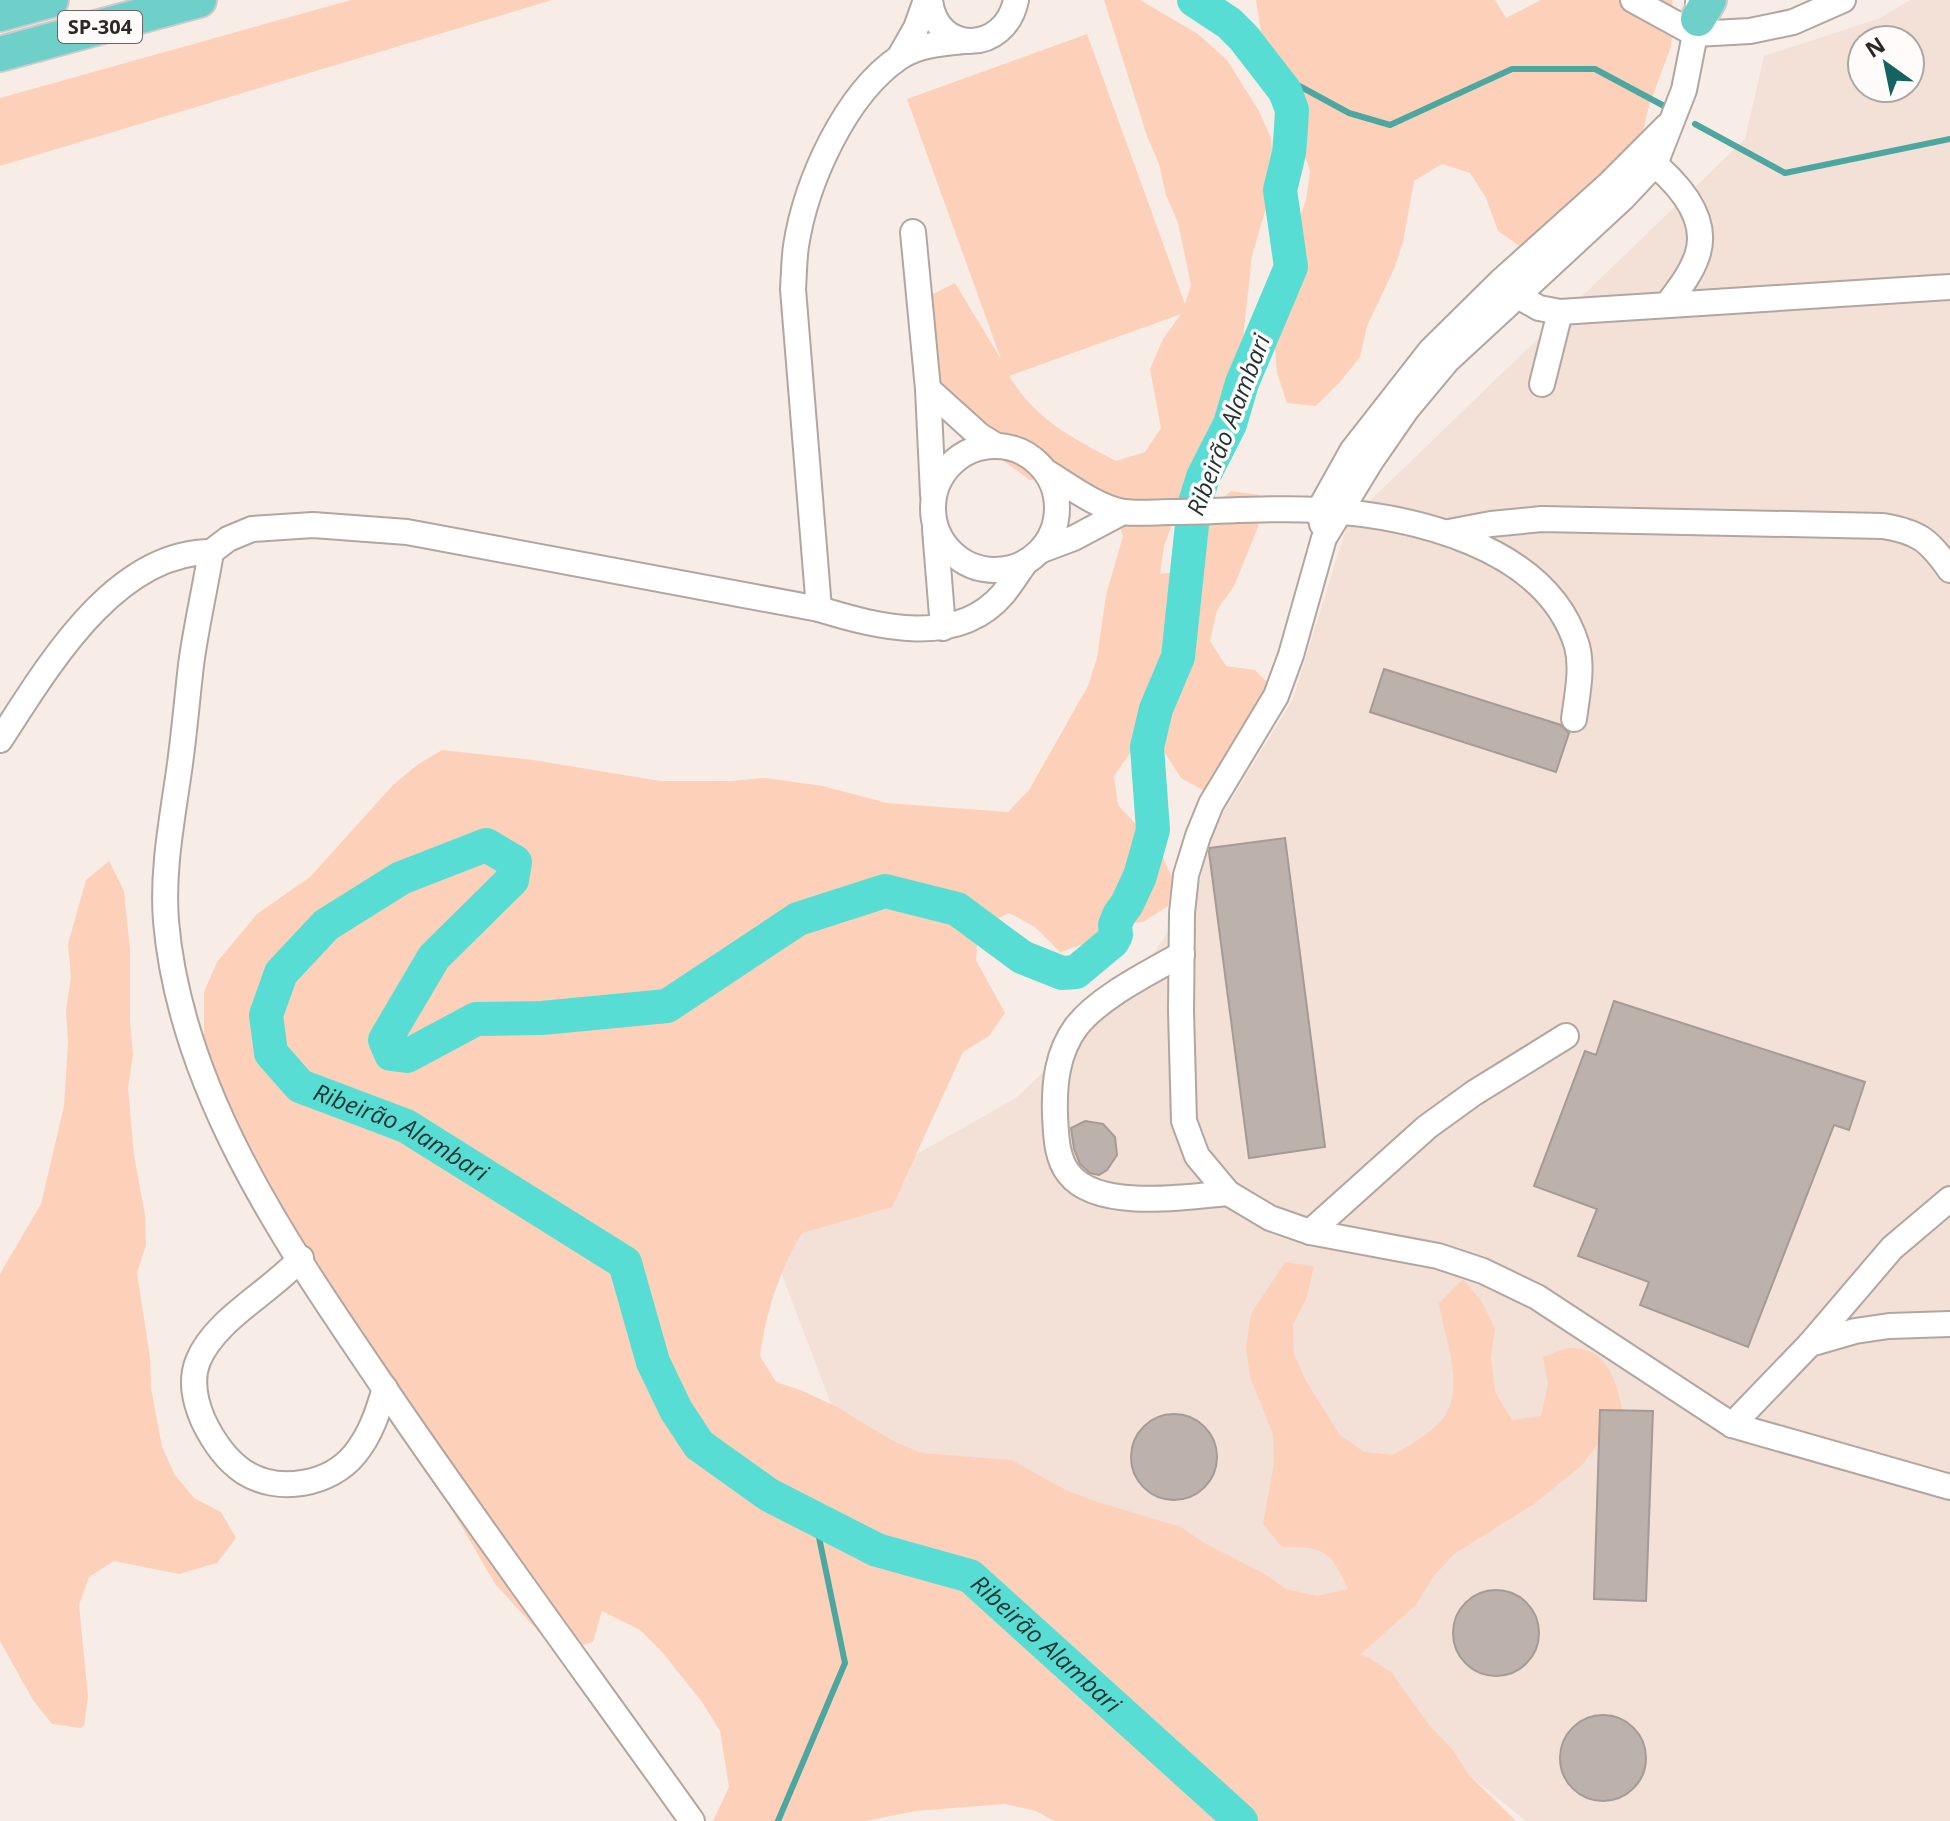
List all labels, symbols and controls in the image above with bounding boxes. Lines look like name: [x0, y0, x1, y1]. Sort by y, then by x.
road number: SP-304: [58, 11, 142, 43]
north arrow: [1846, 24, 1926, 104]
text: N: [1859, 29, 1890, 64]
water label: Ribeirão Alambari: [1178, 328, 1278, 520]
water label: Ribeirão Alambari: [309, 1075, 496, 1189]
water label: Ribeirão Alambari: [965, 1567, 1129, 1720]

